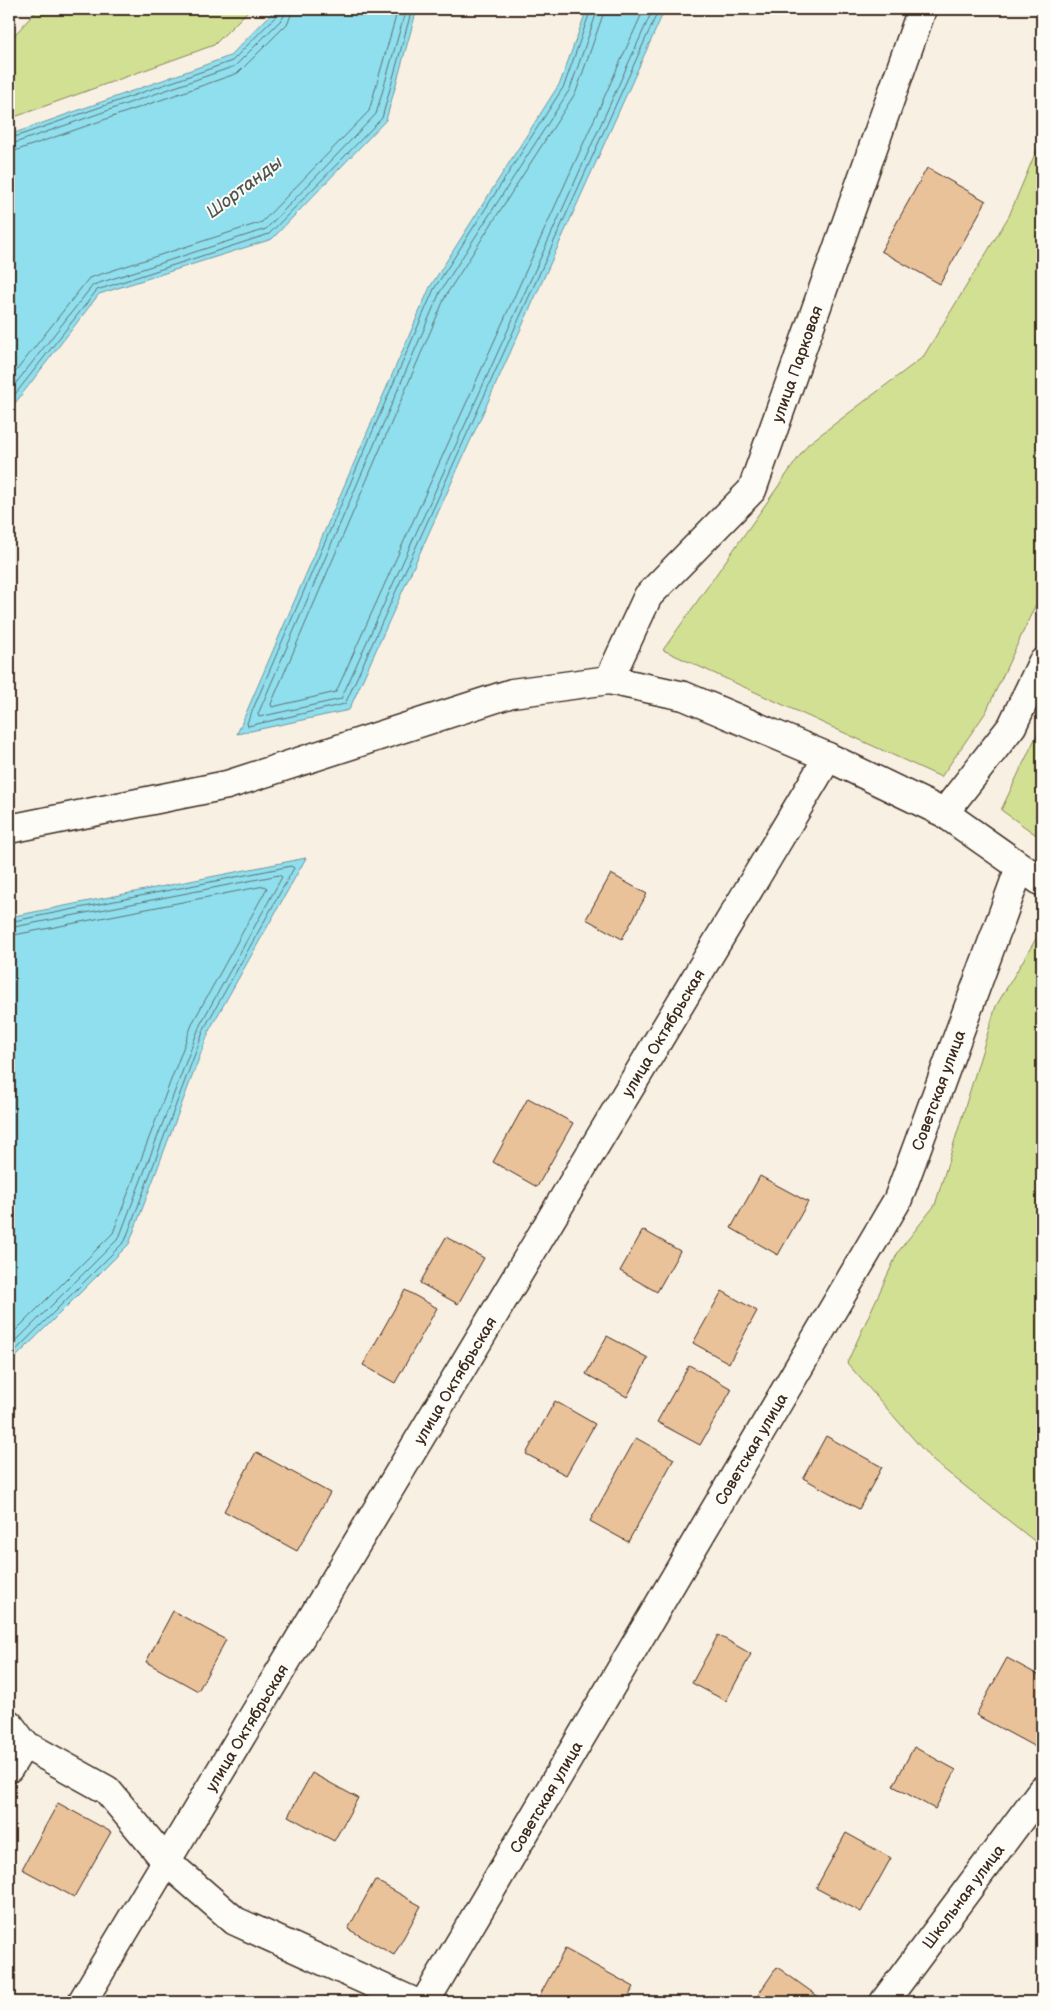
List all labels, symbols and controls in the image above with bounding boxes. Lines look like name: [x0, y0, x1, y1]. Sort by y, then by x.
water label: Шортанды: [202, 152, 287, 223]
street label: улица Парковая: [769, 303, 827, 425]
street label: улица Октябрьская: [619, 966, 710, 1101]
street label: Советская улица: [909, 1027, 970, 1153]
street label: улица Октябрьская: [410, 1314, 501, 1448]
street label: Советская улица: [712, 1390, 793, 1509]
street label: улица Октябрьская: [202, 1661, 293, 1795]
street label: Советская улица: [507, 1738, 588, 1857]
street label: Школьная улица: [919, 1841, 1009, 1953]

